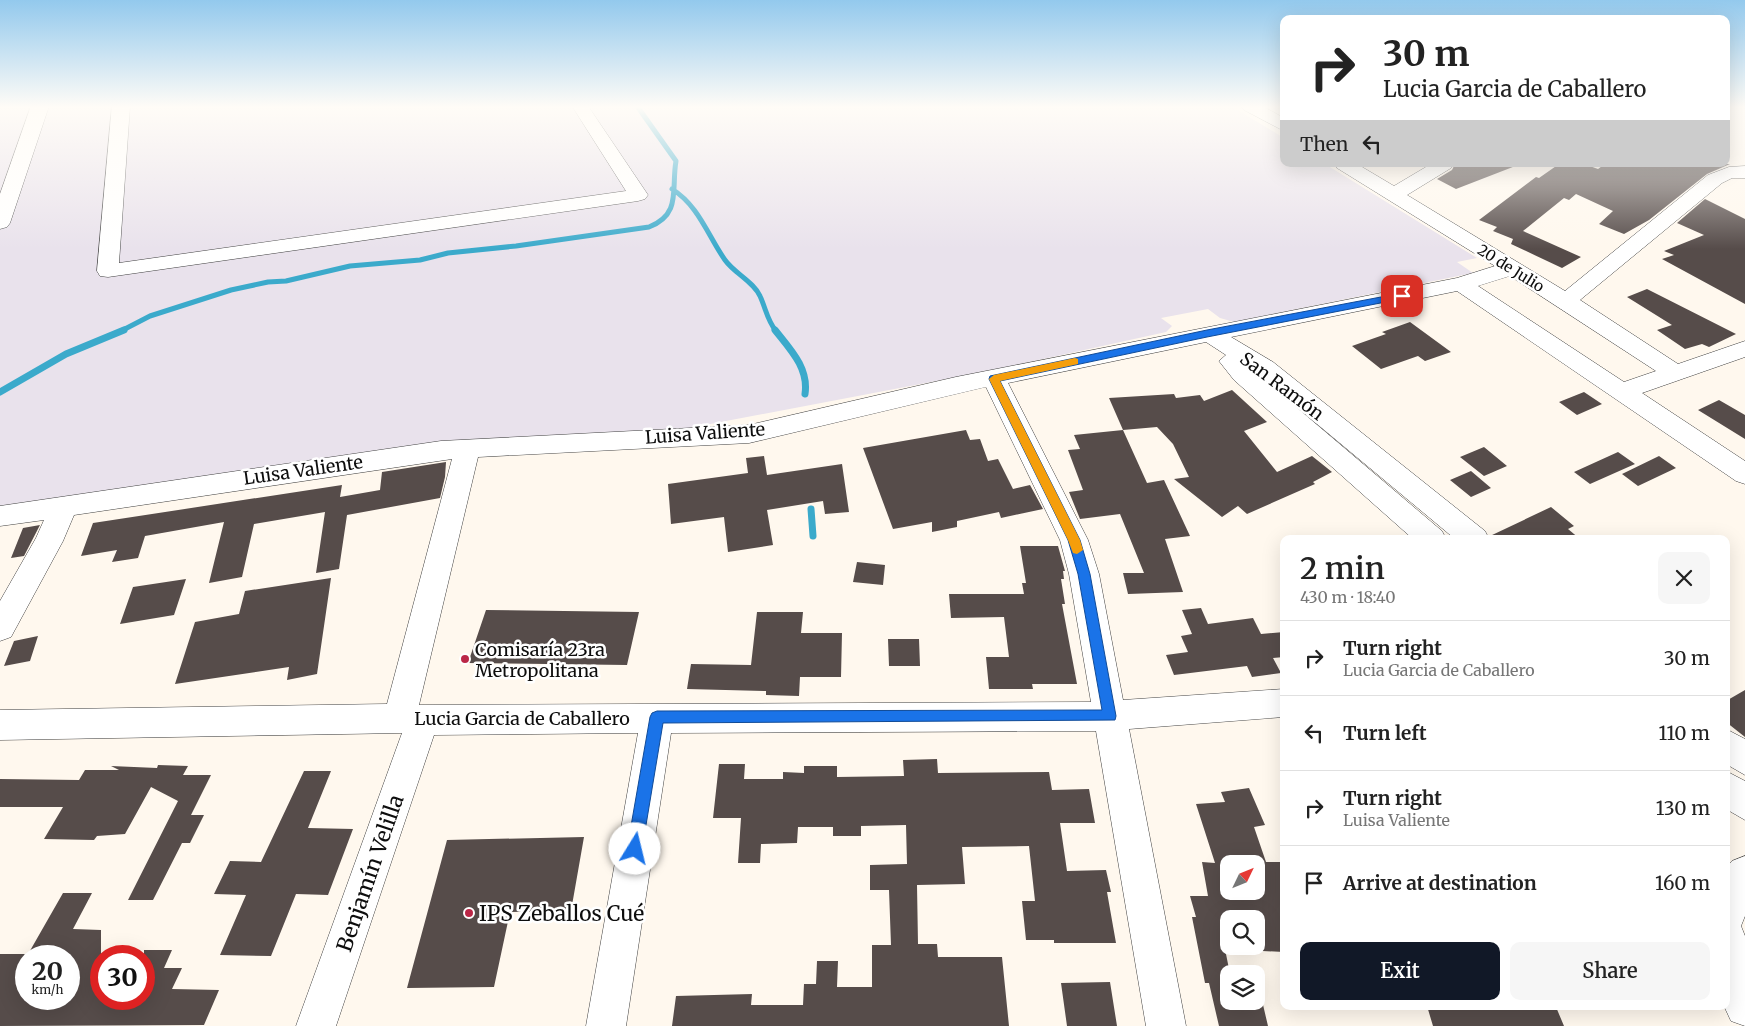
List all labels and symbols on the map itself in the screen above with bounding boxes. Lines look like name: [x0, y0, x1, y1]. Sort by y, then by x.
street label: 20 de Julio: [1474, 240, 1548, 296]
pin: [1381, 275, 1423, 317]
street label: San Ramón: [1235, 347, 1329, 425]
street label: Luisa Valiente: [644, 417, 766, 449]
street label: Luisa Valiente: [242, 450, 364, 490]
place label: Comisaría 23ra Metropolitana: [475, 638, 605, 682]
marker: Comisaría 23ra Metropolitana: [459, 653, 471, 665]
street label: Lucia Garcia de Caballero: [414, 707, 630, 730]
street label: Benjamín Velilla: [330, 791, 410, 955]
position arrow: [608, 822, 660, 874]
north arrow: [1220, 855, 1265, 900]
place label: IPS Zeballos Cué: [479, 900, 644, 927]
marker: IPS Zeballos Cué: [463, 907, 475, 919]
speed limit sign: 30: [90, 945, 155, 1010]

